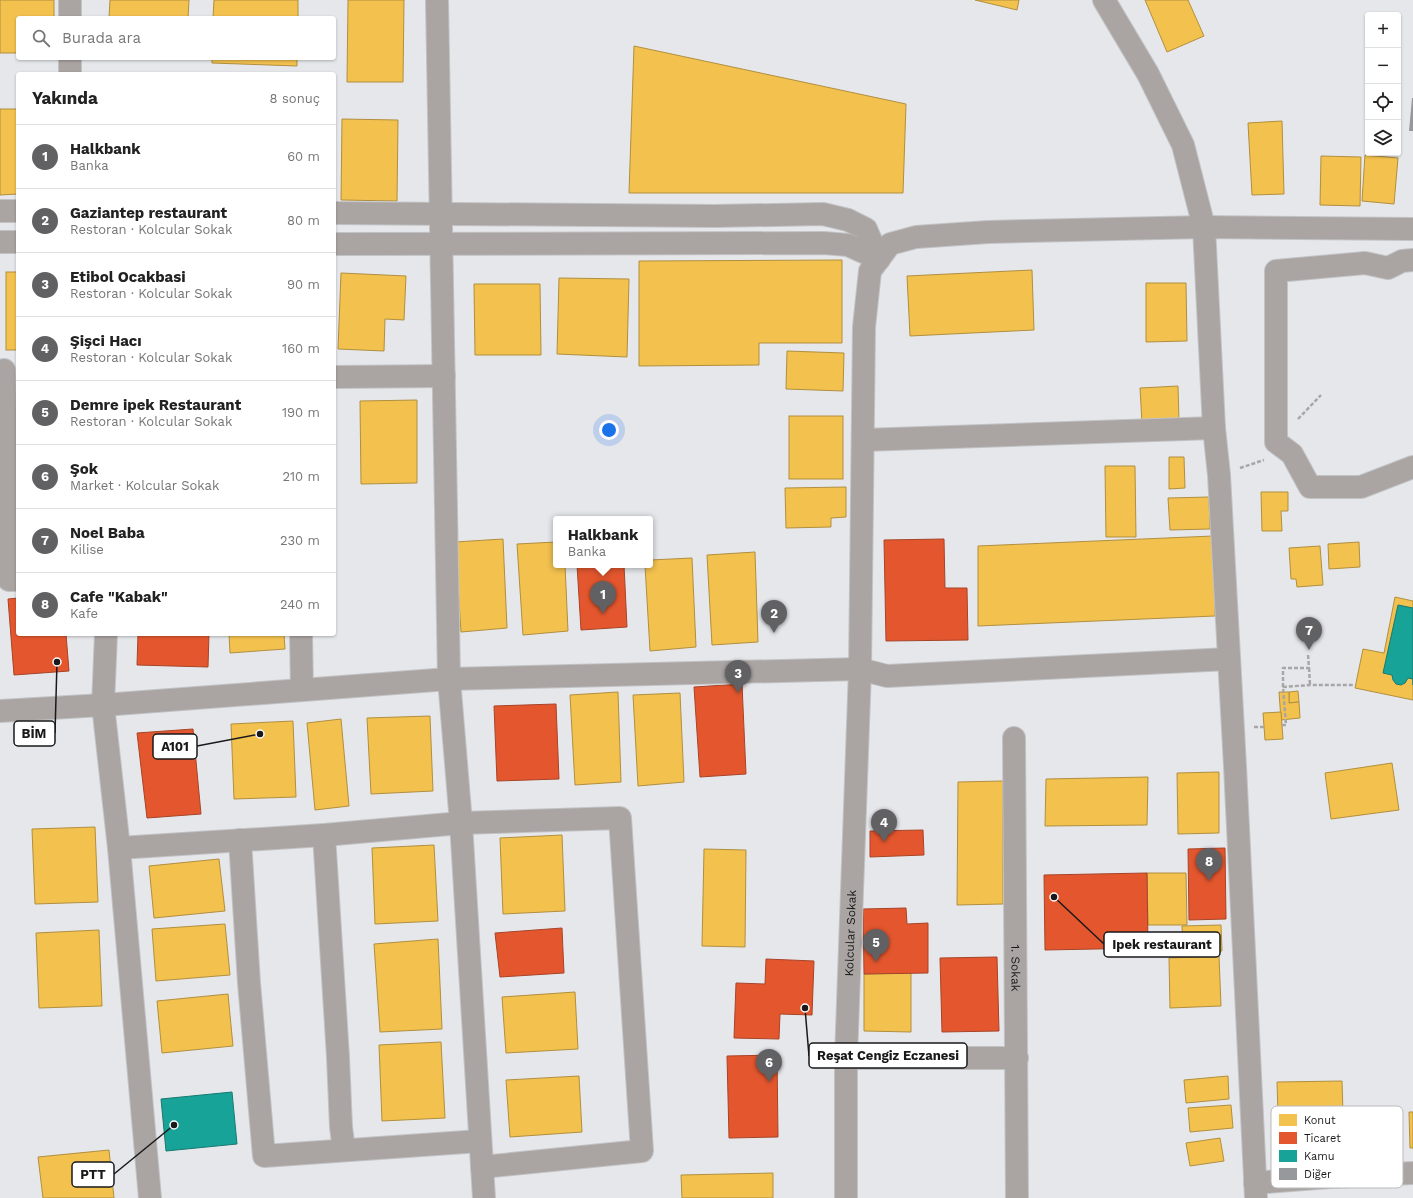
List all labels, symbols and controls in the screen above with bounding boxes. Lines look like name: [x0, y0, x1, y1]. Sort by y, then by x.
map controls: [1365, 12, 1401, 156]
button: +: [1365, 12, 1401, 48]
search box: [16, 16, 336, 60]
icon: search: [30, 27, 52, 49]
text: Burada ara: [62, 29, 141, 47]
button: −: [1365, 48, 1401, 84]
button: locate: [1365, 84, 1401, 120]
text: Yakında: [32, 88, 98, 108]
text: 8 sonuç: [270, 91, 320, 106]
button: layers: [1365, 120, 1401, 156]
text: Halkbank: [70, 140, 141, 158]
text: 1: [42, 149, 48, 164]
text: 60 m: [287, 149, 320, 164]
text: Banka: [70, 158, 109, 173]
text: Gaziantep restaurant: [70, 204, 227, 222]
text: 2: [41, 213, 49, 228]
text: 80 m: [287, 213, 320, 228]
text: Restoran · Kolcular Sokak: [70, 222, 232, 237]
text: Etibol Ocakbasi: [70, 268, 186, 286]
text: 3: [41, 277, 49, 292]
text: 90 m: [287, 277, 320, 292]
text: Restoran · Kolcular Sokak: [70, 286, 232, 301]
text: Şişci Hacı: [70, 332, 142, 350]
text: 4: [41, 341, 49, 356]
text: 160 m: [282, 341, 320, 356]
text: Restoran · Kolcular Sokak: [70, 350, 232, 365]
text: Demre ipek Restaurant: [70, 396, 241, 414]
text: 5: [41, 405, 49, 420]
text: 190 m: [282, 405, 320, 420]
text: Restoran · Kolcular Sokak: [70, 414, 232, 429]
your location: [599, 420, 619, 440]
text: Şok: [70, 460, 98, 478]
text: 6: [41, 469, 49, 484]
text: 210 m: [282, 469, 320, 484]
text: Market · Kolcular Sokak: [70, 478, 219, 493]
popup: [553, 516, 653, 568]
text: Noel Baba: [70, 524, 145, 542]
text: Halkbank: [568, 526, 638, 544]
text: 7: [41, 533, 49, 548]
text: 230 m: [280, 533, 320, 548]
text: Kilise: [70, 542, 104, 557]
text: Banka: [568, 544, 606, 559]
pin: 1: [590, 581, 616, 614]
text: Cafe "Kabak": [70, 588, 168, 606]
text: 8: [41, 597, 49, 612]
text: 240 m: [280, 597, 320, 612]
pin: 2: [761, 600, 787, 633]
text: Kafe: [70, 606, 98, 621]
pin: 7: [1296, 617, 1322, 650]
pin: 3: [725, 660, 751, 693]
callout: BİM: [14, 721, 55, 746]
text: BİM: [22, 725, 46, 741]
callout: A101: [153, 734, 197, 759]
text: A101: [161, 739, 189, 754]
pin: 4: [871, 809, 897, 842]
pin: 8: [1196, 848, 1222, 881]
street label: Kolcular Sokak: [842, 889, 859, 977]
pin: 5: [863, 929, 889, 962]
callout: Ipek restaurant: [1104, 932, 1220, 957]
text: Ipek restaurant: [1112, 937, 1212, 952]
street label: 1. Sokak: [1008, 944, 1023, 992]
callout: Reşat Cengiz Eczanesi: [809, 1043, 967, 1068]
text: Reşat Cengiz Eczanesi: [817, 1048, 959, 1063]
pin: 6: [756, 1049, 782, 1082]
legend: [1271, 1106, 1403, 1188]
text: Konut: [1304, 1114, 1336, 1127]
text: Ticaret: [1304, 1132, 1341, 1145]
text: Kamu: [1304, 1150, 1335, 1163]
callout: PTT: [72, 1162, 114, 1187]
text: PTT: [80, 1167, 106, 1182]
text: Diğer: [1304, 1168, 1332, 1181]

